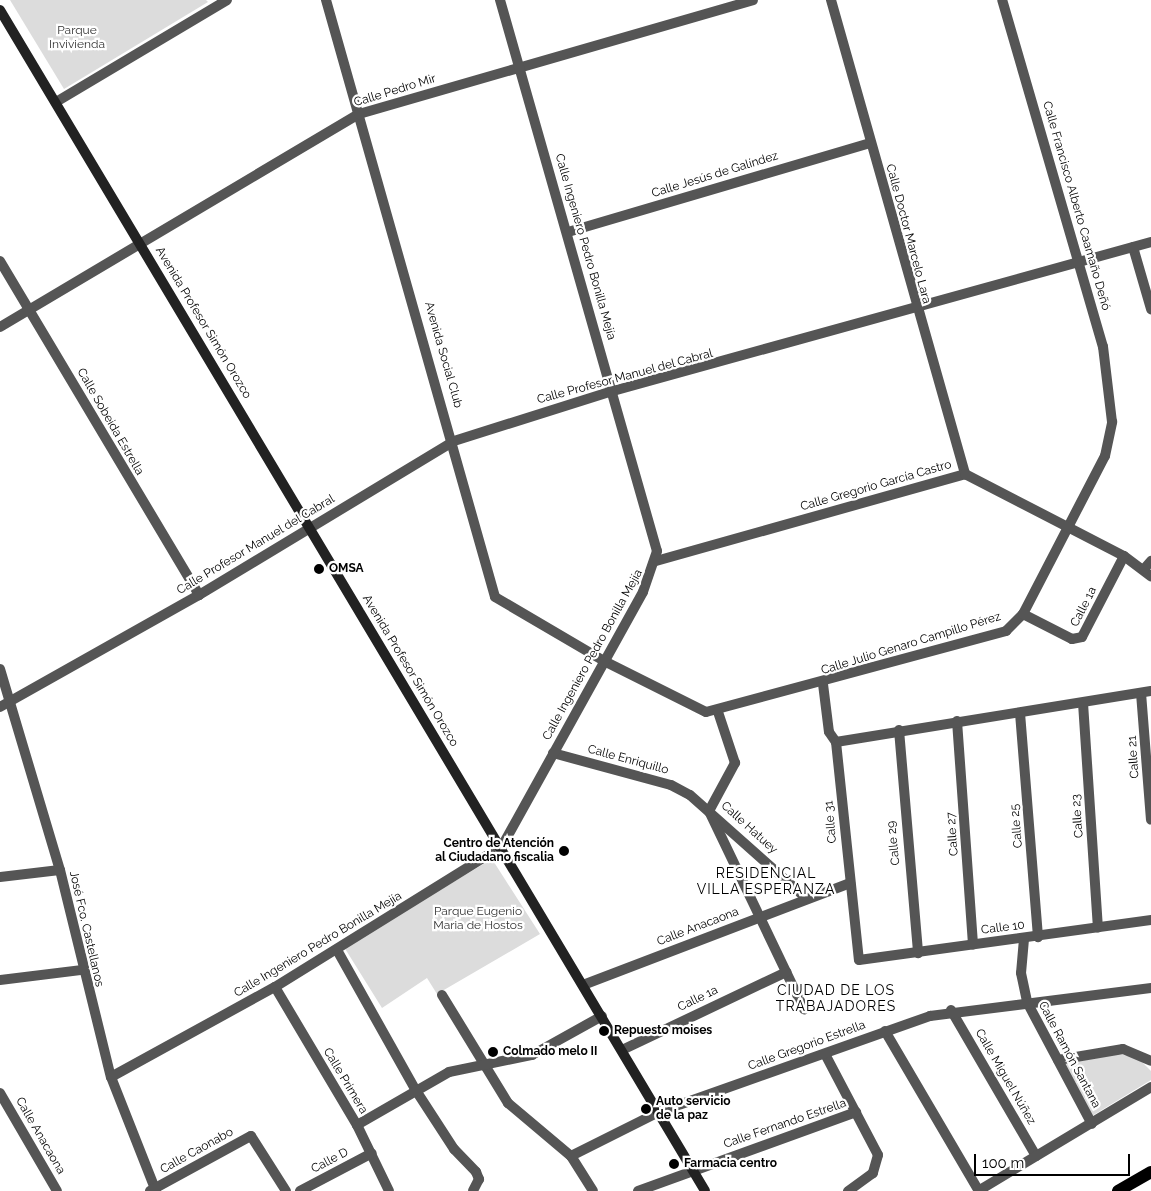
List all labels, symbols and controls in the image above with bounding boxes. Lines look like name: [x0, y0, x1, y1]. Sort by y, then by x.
park label: Parque Invivienda: [49, 24, 105, 52]
street label: Calle Pedro Mir: [352, 72, 438, 110]
street label: Calle Francisco Alberto Caamaño Deñó: [1039, 100, 1113, 312]
street label: Calle Jesús de Galíndez: [650, 149, 780, 201]
street label: Calle Ingeniero Pedro Bonilla Mejía: [551, 152, 619, 342]
street label: Calle Doctor Marcelo Lara: [882, 162, 934, 306]
street label: Avenida Profesor Simón Orozco: [152, 244, 254, 402]
street label: Avenida Social Club: [421, 300, 465, 410]
street label: Calle Profesor Manuel del Cabral: [535, 346, 715, 408]
street label: Calle Sobeida Estrella: [73, 366, 147, 478]
street label: Calle Gregorio García Castro: [799, 458, 953, 514]
street label: Calle Profesor Manuel del Cabral: [174, 492, 338, 598]
place label: OMSA: [329, 562, 364, 576]
marker: OMSA: [313, 563, 325, 575]
street label: Calle Ingeniero Pedro Bonilla Mejía: [540, 567, 646, 743]
street label: Calle 1a: [1068, 585, 1100, 629]
street label: Avenida Profesor Simón Orozco: [359, 592, 461, 750]
street label: Calle Julio Genaro Campillo Pérez: [819, 610, 1003, 678]
street label: Calle 21: [1125, 735, 1143, 779]
street label: Calle Enriquillo: [586, 742, 670, 778]
street label: Calle 23: [1069, 794, 1087, 838]
street label: Calle Hatuey: [718, 799, 780, 857]
street label: Calle 31: [822, 800, 840, 844]
street label: Calle 25: [1008, 803, 1026, 849]
street label: Calle 27: [944, 812, 962, 856]
street label: Calle 29: [885, 820, 903, 866]
place label: Centro de Atención al Ciudadano fiscalia: [435, 837, 554, 865]
marker: Centro de Atención al Ciudadano fiscalia: [558, 845, 570, 857]
district label: RESIDENCIAL VILLA ESPERANZA: [695, 865, 837, 898]
street label: José Fco. Castellanos: [66, 870, 106, 988]
street label: Calle Ingeniero Pedro Bonilla Mejía: [232, 889, 404, 1001]
park label: Parque Eugenio Maria de Hostos: [433, 905, 523, 933]
street label: Calle Anacaona: [655, 905, 741, 949]
street label: Calle 10: [980, 918, 1026, 938]
district label: CIUDAD DE LOS TRABAJADORES: [774, 982, 898, 1014]
street label: Calle 1a: [675, 983, 721, 1015]
street label: Calle Ramón Santana: [1035, 999, 1103, 1111]
street label: Calle Gregorio Estrella: [746, 1018, 868, 1074]
place label: Repuesto moises: [614, 1024, 712, 1038]
marker: Repuesto moises: [598, 1025, 610, 1037]
street label: Calle Miguel Núñez: [972, 1026, 1038, 1128]
street label: Calle Primera: [320, 1045, 370, 1117]
place label: Colmado melo II: [503, 1045, 597, 1059]
marker: Colmado melo II: [487, 1046, 499, 1058]
street label: Calle Anacaona: [12, 1095, 68, 1177]
place label: Auto servicio de la paz: [656, 1095, 731, 1123]
street label: Calle Fernando Estrella: [722, 1096, 848, 1152]
marker: Auto servicio de la paz: [640, 1103, 652, 1115]
street label: Calle Caonabo: [158, 1125, 236, 1177]
scale bar: [976, 1144, 1132, 1176]
street label: Calle D: [309, 1145, 351, 1177]
text: 100 m: [982, 1154, 1024, 1172]
place label: Farmacia centro: [684, 1157, 777, 1171]
marker: Farmacia centro: [668, 1158, 680, 1170]

